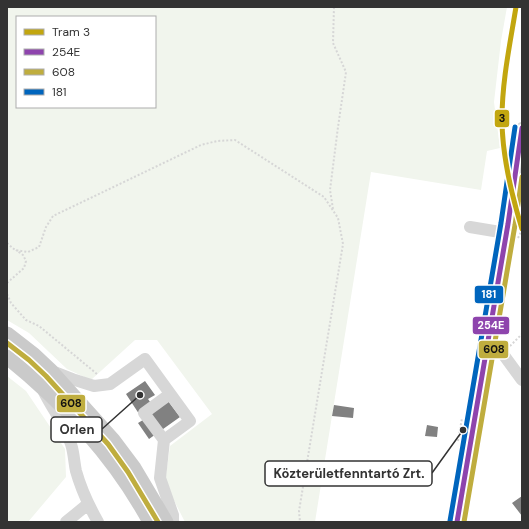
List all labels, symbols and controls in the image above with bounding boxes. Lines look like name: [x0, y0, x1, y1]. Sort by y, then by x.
legend: [16, 16, 156, 108]
text: Tram 3: [52, 24, 90, 40]
text: 254E: [52, 44, 81, 60]
text: 608: [52, 64, 75, 80]
text: 181: [52, 84, 67, 100]
line badge: 3: [494, 109, 510, 128]
text: 3: [499, 111, 505, 125]
line badge: 181: [474, 285, 504, 304]
text: 181: [482, 287, 496, 301]
line badge: 254E: [472, 316, 510, 335]
text: 254E: [478, 318, 504, 332]
line badge: 608: [478, 340, 509, 359]
text: 608: [483, 342, 505, 356]
line badge: 608: [56, 394, 86, 413]
text: 608: [60, 396, 82, 410]
callout: Orlen: [51, 417, 102, 442]
text: Orlen: [60, 421, 94, 438]
callout: Közterületfenntartó Zrt.: [265, 461, 432, 486]
text: Közterületfenntartó Zrt.: [274, 465, 424, 482]

